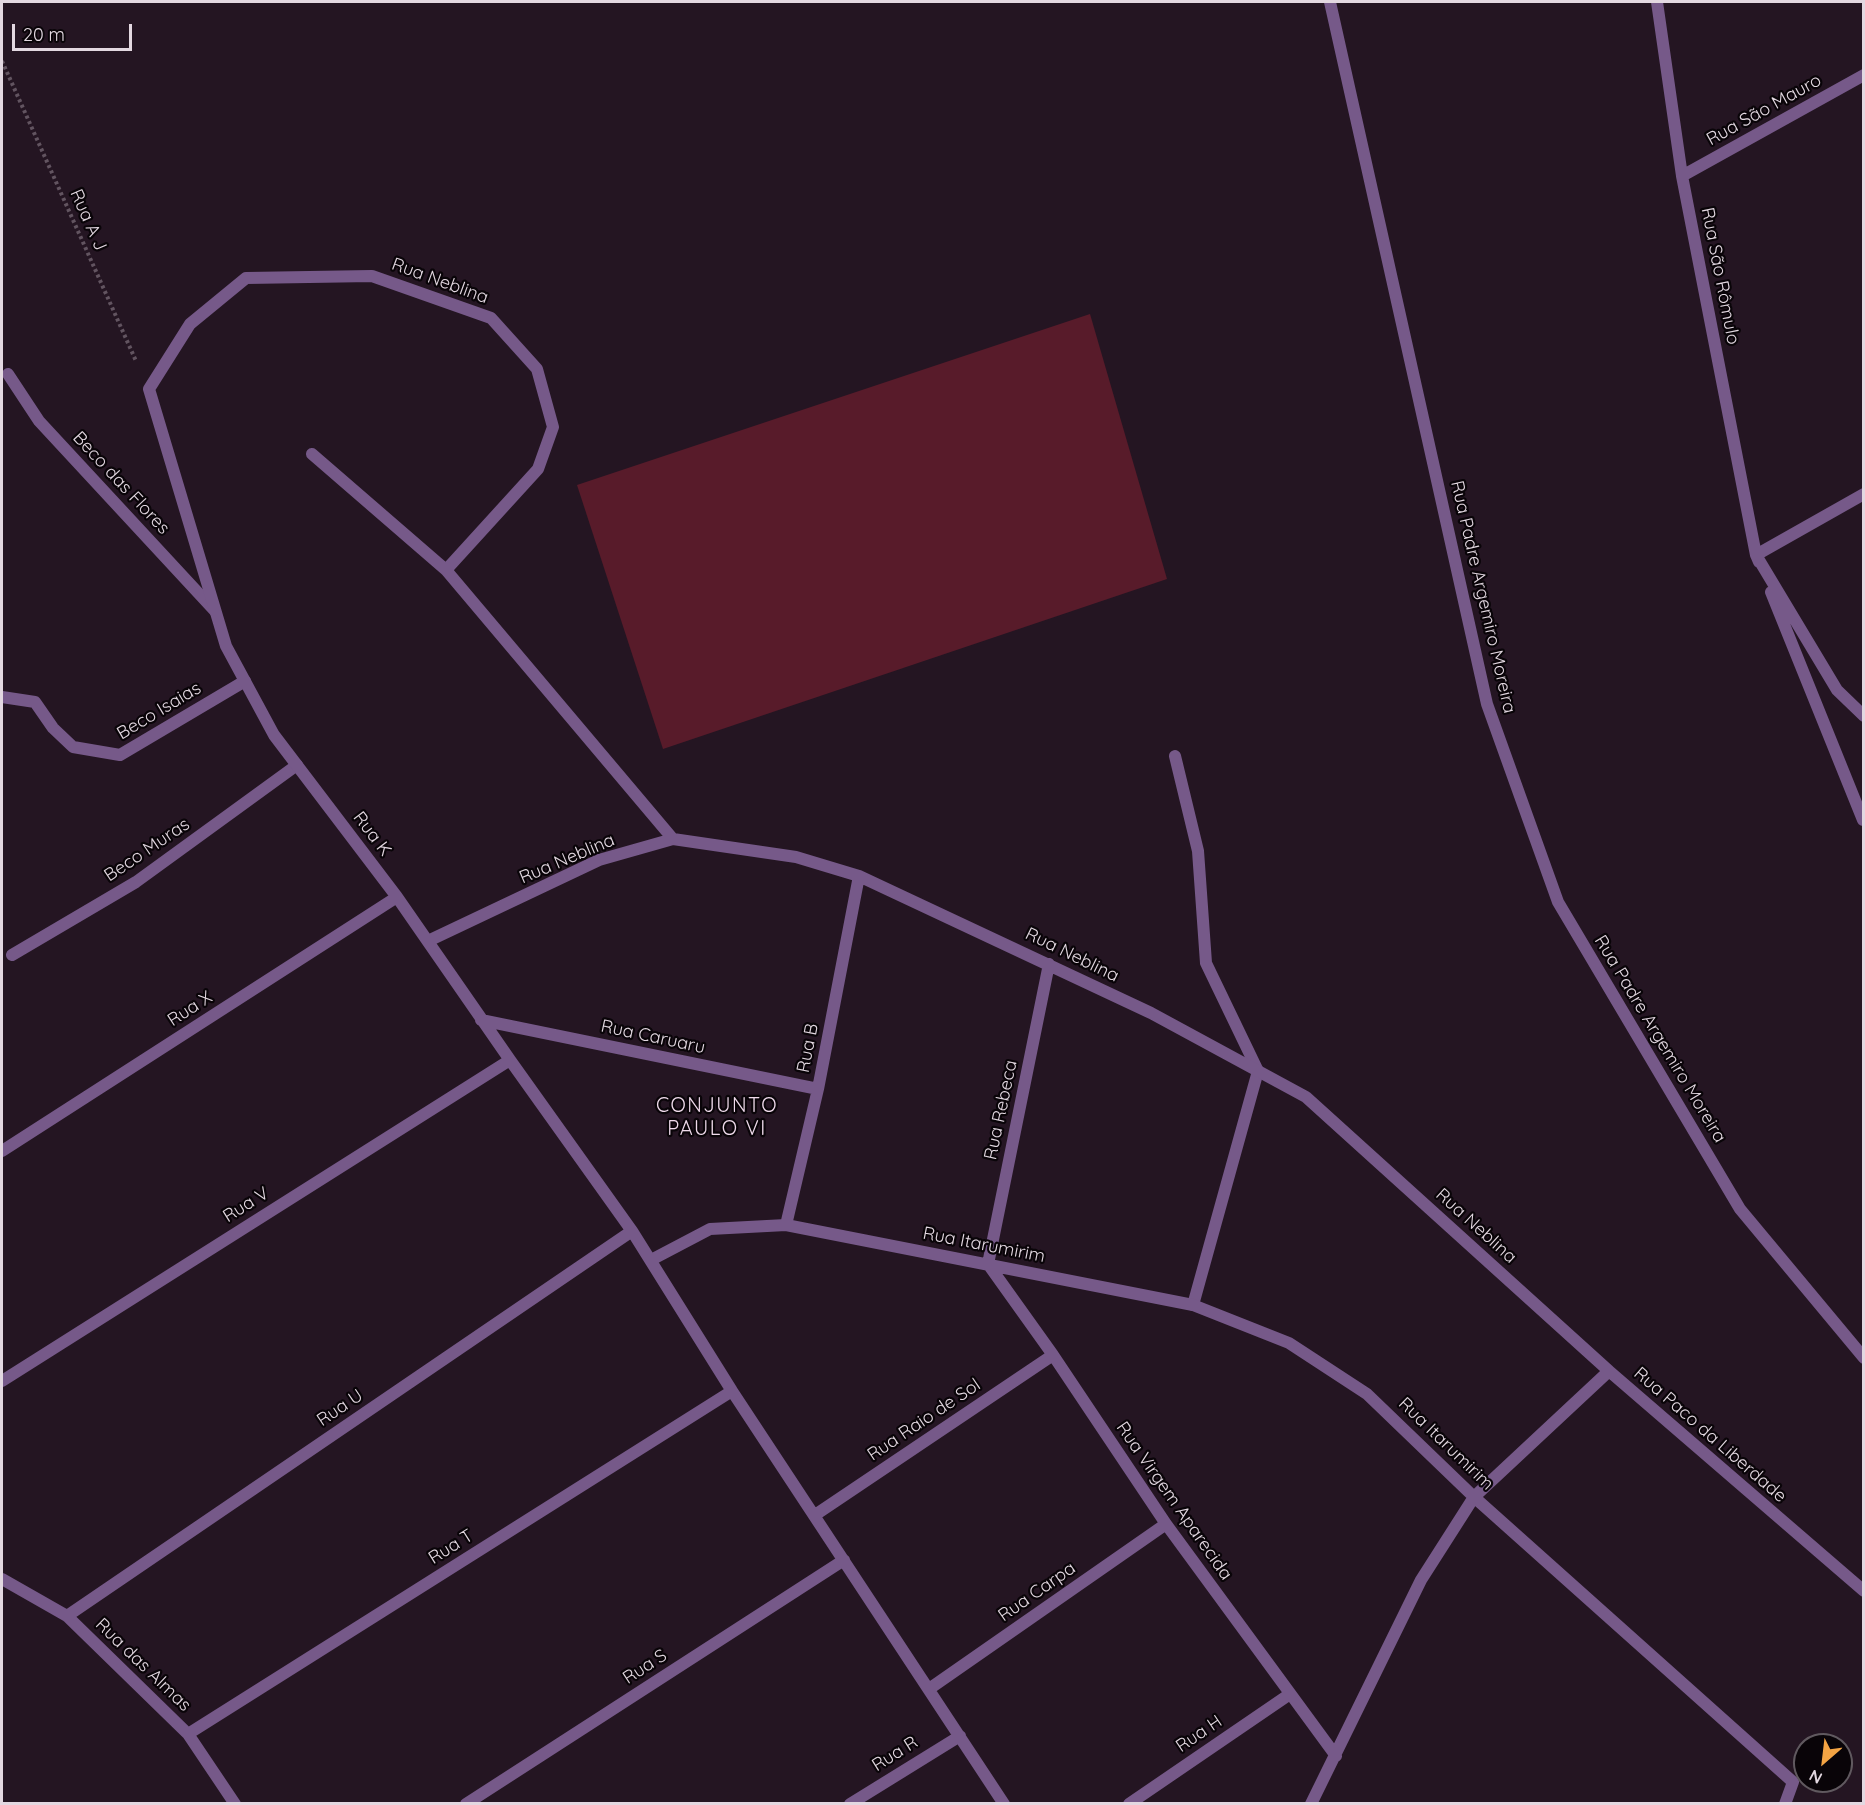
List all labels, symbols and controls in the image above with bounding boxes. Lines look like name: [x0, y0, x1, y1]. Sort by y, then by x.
scale bar: [15, 12, 135, 50]
text: 20 m: [23, 23, 65, 46]
street label: Rua São Mauro: [1703, 70, 1825, 150]
street label: Rua A J: [65, 186, 111, 254]
street label: Rua São Rômulo: [1696, 206, 1744, 346]
street label: Rua Neblina: [389, 254, 491, 308]
street label: Beco das Flores: [68, 427, 174, 539]
street label: Rua Padre Argemiro Moreira: [1446, 479, 1520, 715]
street label: Beco Isaias: [113, 677, 205, 745]
street label: Rua K: [348, 807, 396, 861]
street label: Beco Muras: [100, 814, 194, 886]
street label: Rua Neblina: [516, 829, 618, 889]
street label: Rua Neblina: [1022, 923, 1122, 987]
street label: Rua Padre Argemiro Moreira: [1589, 931, 1731, 1147]
street label: Rua X: [164, 987, 216, 1031]
street label: Rua Caruaru: [599, 1015, 707, 1059]
street label: Rua B: [793, 1022, 823, 1074]
street label: Rua Rebeca: [980, 1058, 1022, 1162]
district label: CONJUNTO PAULO VI: [656, 1094, 778, 1141]
street label: Rua V: [219, 1183, 273, 1227]
street label: Rua Neblina: [1431, 1184, 1521, 1268]
street label: Rua Itarumirim: [921, 1223, 1047, 1267]
street label: Rua Paco da Liberdade: [1629, 1363, 1791, 1507]
street label: Rua Raio de Sol: [863, 1374, 985, 1466]
street label: Rua U: [313, 1385, 367, 1431]
street label: Rua Itarumirim: [1394, 1393, 1498, 1495]
street label: Rua Virgem Aparecida: [1111, 1418, 1237, 1584]
street label: Rua T: [425, 1525, 477, 1569]
street label: Rua Carpa: [994, 1558, 1080, 1626]
street label: Rua das Almas: [91, 1614, 195, 1716]
street label: Rua S: [619, 1645, 671, 1689]
street label: Rua H: [1172, 1711, 1226, 1757]
street label: Rua R: [868, 1732, 922, 1776]
north arrow: [1793, 1733, 1853, 1793]
text: N: [1806, 1766, 1825, 1789]

